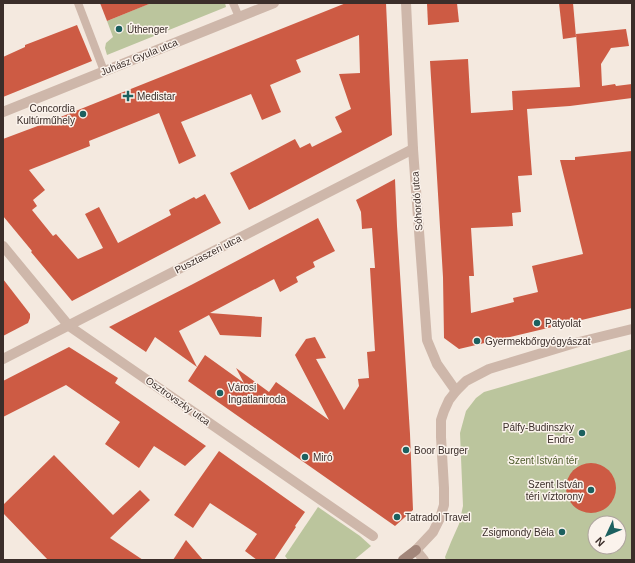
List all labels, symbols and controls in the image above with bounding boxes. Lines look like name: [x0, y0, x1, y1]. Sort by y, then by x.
place label: Úthenger: [127, 23, 169, 35]
marker: Úthenger: [114, 24, 124, 34]
street label: Juhász Gyula utca: [99, 36, 180, 78]
marker: Medistar: [122, 90, 134, 102]
place label: Medistar: [137, 91, 176, 102]
place label: Concordia Kultúrműhely: [17, 103, 75, 126]
marker: Concordia Kultúrműhely: [78, 109, 88, 119]
street label: Sóhordó utca: [409, 171, 425, 231]
street label: Pusztaszeri utca: [173, 232, 244, 276]
marker: Patyolat: [532, 318, 542, 328]
place label: Patyolat: [545, 318, 581, 329]
marker: Gyermekbőrgyógyászat: [472, 336, 482, 346]
place label: Gyermekbőrgyógyászat: [485, 336, 591, 347]
street label: Osztrovszky utca: [144, 375, 213, 428]
place label: Városi Ingatlaniroda: [228, 382, 286, 405]
marker: Városi Ingatlaniroda: [215, 388, 225, 398]
place label: Pálfy-Budinszky Endre: [503, 422, 574, 445]
marker: Pálfy-Budinszky Endre: [577, 428, 587, 438]
marker: Boor Burger: [401, 445, 411, 455]
place label: Boor Burger: [414, 445, 469, 456]
marker: Miró: [300, 452, 310, 462]
place label: Miró: [313, 452, 333, 463]
park label: Szent István tér: [508, 455, 578, 466]
place label: Szent István téri víztorony: [526, 479, 583, 502]
marker: Szent István téri víztorony: [586, 485, 596, 495]
marker: Tatradol Travel: [392, 512, 402, 522]
place label: Tatradol Travel: [405, 512, 471, 523]
north arrow: [587, 515, 627, 555]
place label: Zsigmondy Béla: [482, 527, 554, 538]
marker: Zsigmondy Béla: [557, 527, 567, 537]
text: N: [593, 535, 607, 549]

